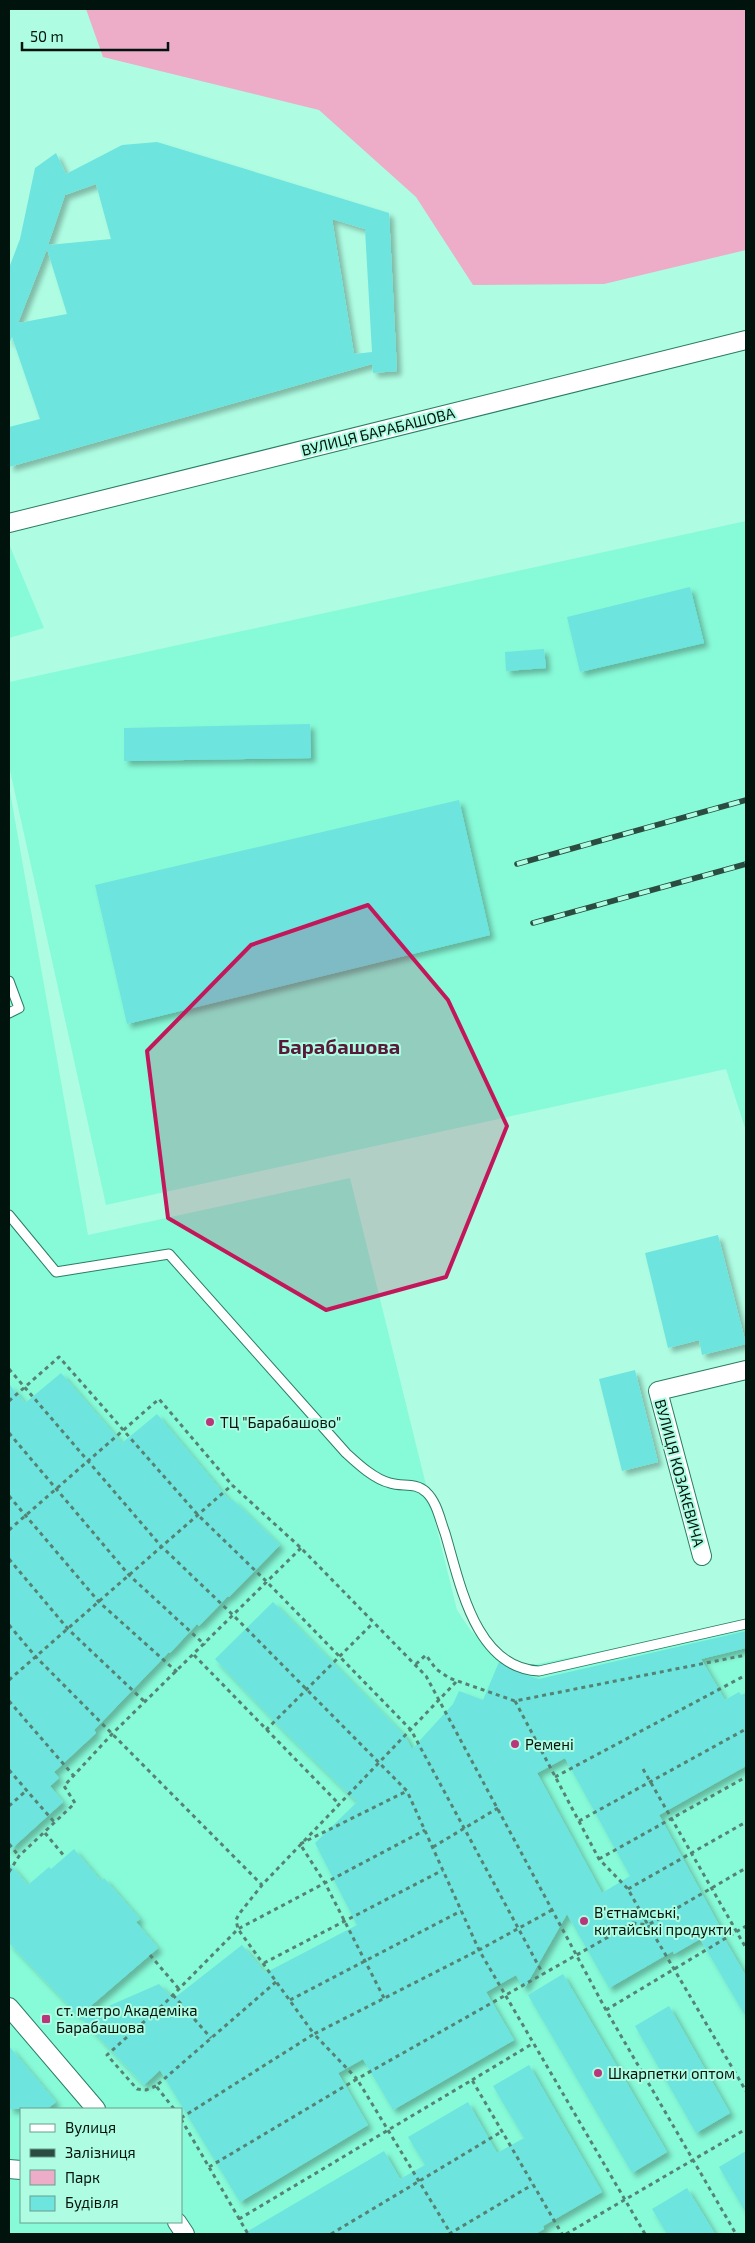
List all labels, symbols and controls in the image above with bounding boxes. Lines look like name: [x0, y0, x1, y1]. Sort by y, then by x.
scale bar: [22, 20, 169, 52]
text: 50 m: [30, 27, 64, 45]
street label: ВУЛИЦЯ БАРАБАШОВА: [299, 403, 457, 459]
district label: Барабашова: [278, 1034, 400, 1058]
street label: ВУЛИЦЯ КОЗАКЕВИЧА: [652, 1397, 709, 1549]
place label: ТЦ "Барабашово": [220, 1413, 341, 1431]
marker: ТЦ "Барабашово": [204, 1416, 216, 1428]
place label: Ремені: [525, 1735, 574, 1753]
marker: Ремені: [509, 1738, 521, 1750]
place label: В'єтнамські, китайські продукти: [594, 1903, 732, 1939]
marker: В'єтнамські, китайські продукти: [578, 1915, 590, 1927]
place label: ст. метро Академіка Барабашова: [56, 2001, 198, 2036]
marker: ст. метро Академіка Барабашова: [40, 2013, 52, 2025]
place label: Шкарпетки оптом: [608, 2064, 735, 2082]
marker: Шкарпетки оптом: [592, 2067, 604, 2079]
legend: [20, 2108, 182, 2223]
text: Вулиця: [65, 2118, 116, 2137]
text: Залізниця: [65, 2143, 136, 2161]
text: Парк: [65, 2168, 100, 2186]
text: Будівля: [65, 2193, 119, 2212]

